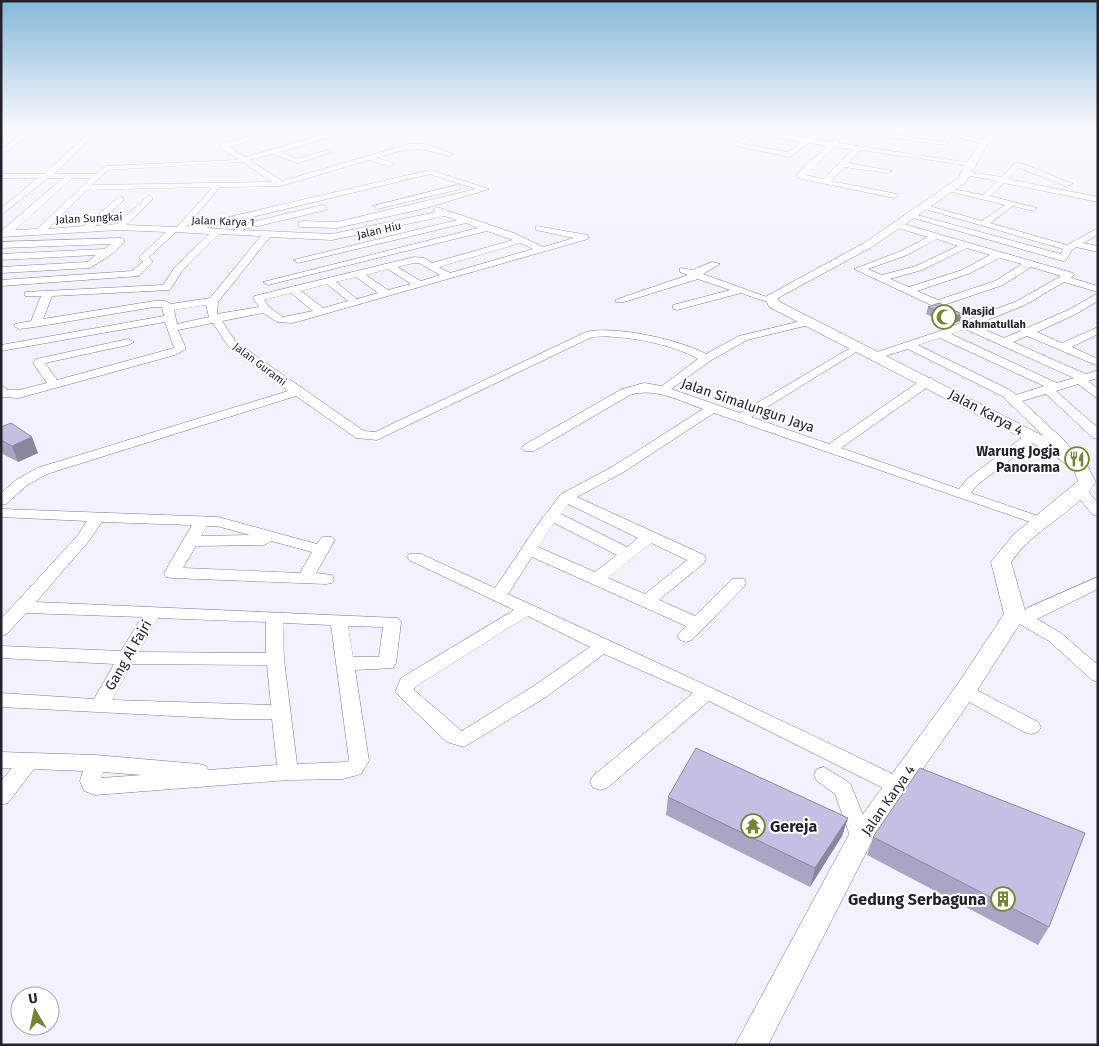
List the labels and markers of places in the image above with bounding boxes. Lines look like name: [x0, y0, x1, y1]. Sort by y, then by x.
mosque icon: Masjid Rahmatullah: [931, 304, 957, 330]
place label: Masjid Rahmatullah: [962, 305, 1026, 331]
place label: Warung Jogja Panorama: [976, 443, 1060, 476]
restaurant icon: Warung Jogja Panorama: [1064, 446, 1090, 472]
temple icon: Gereja: [740, 813, 766, 839]
place label: Gereja: [770, 817, 817, 836]
building icon: Gedung Serbaguna: [990, 886, 1016, 912]
place label: Gedung Serbaguna: [848, 890, 986, 909]

